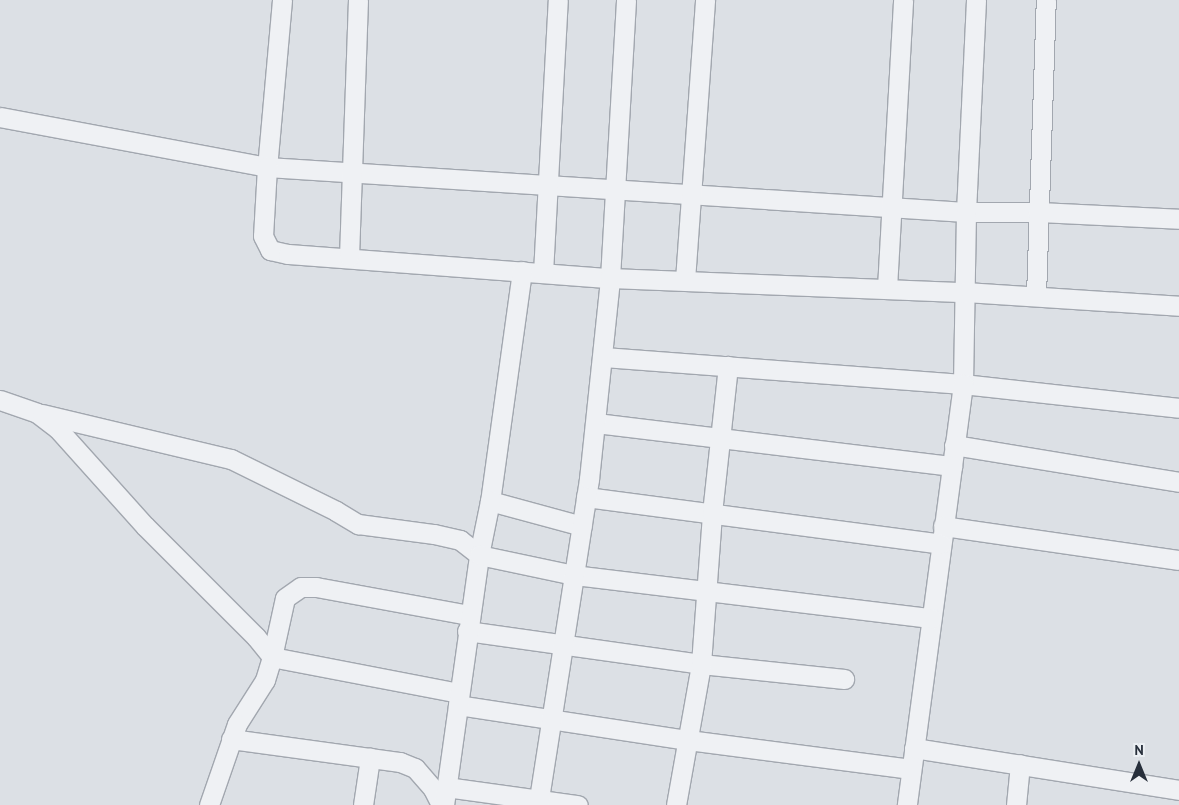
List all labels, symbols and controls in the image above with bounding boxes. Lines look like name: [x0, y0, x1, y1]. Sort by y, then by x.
north arrow: [1114, 740, 1164, 790]
text: N: [1134, 741, 1144, 759]

